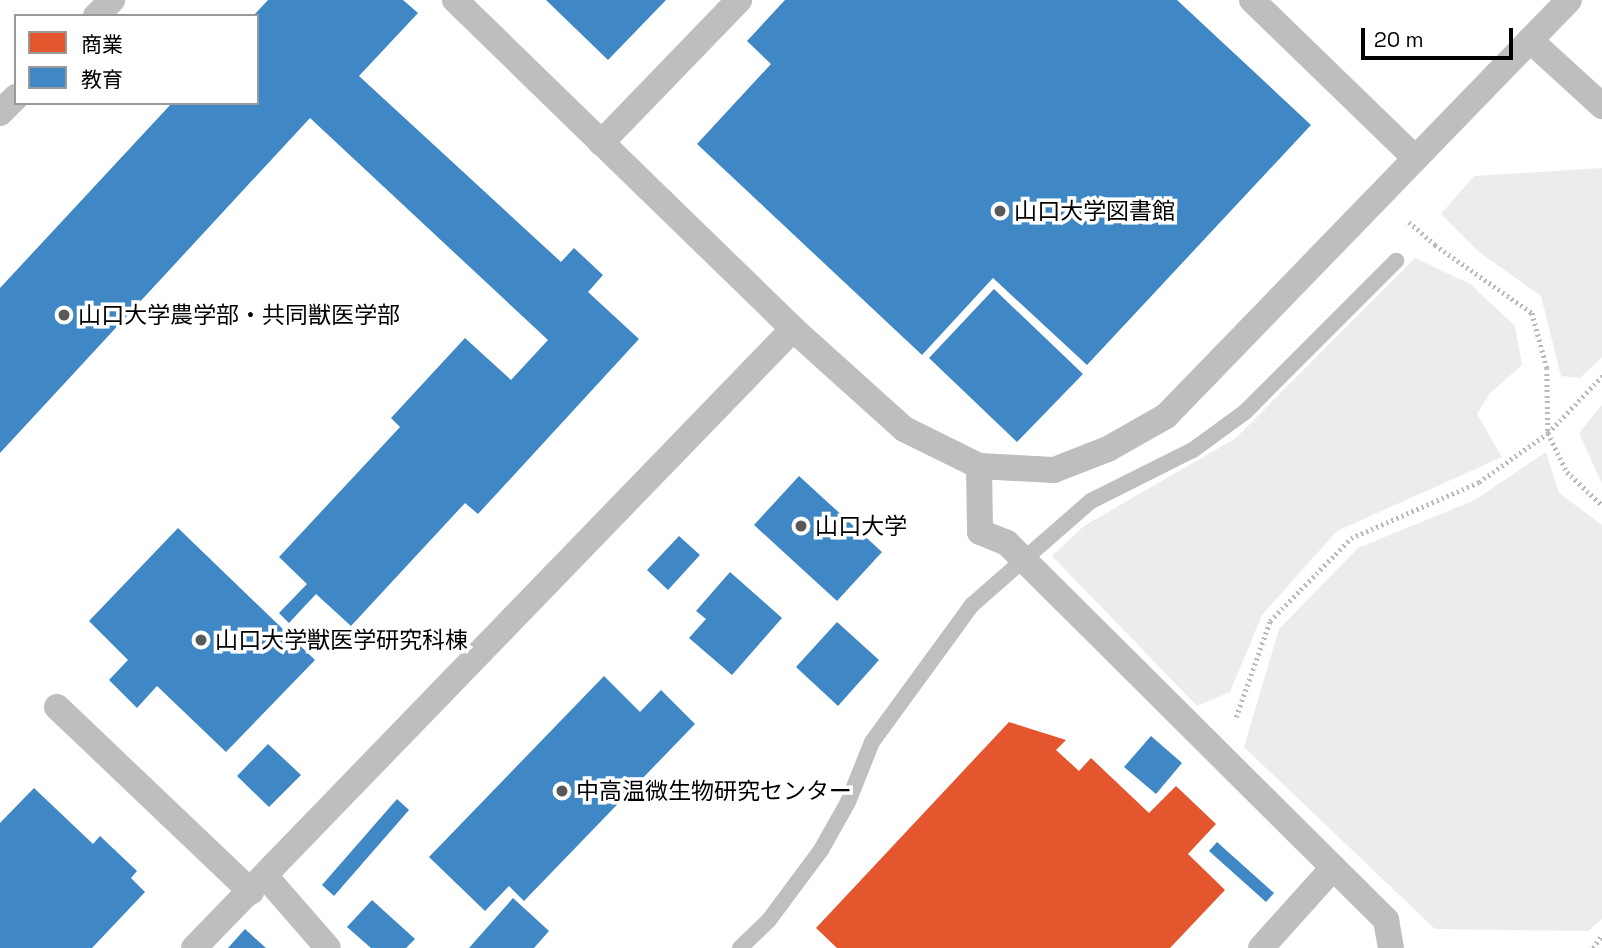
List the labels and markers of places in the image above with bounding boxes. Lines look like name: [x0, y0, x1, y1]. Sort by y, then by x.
place label: 山口大学図書館: [1014, 197, 1175, 225]
marker: 山口大学図書館: [992, 203, 1008, 219]
place label: 山口大学農学部・共同獣医学部: [78, 301, 400, 329]
marker: 山口大学農学部・共同獣医学部: [56, 307, 72, 323]
place label: 山口大学: [815, 512, 907, 540]
marker: 山口大学: [793, 518, 809, 534]
place label: 山口大学獣医学研究科棟: [215, 626, 468, 654]
marker: 山口大学獣医学研究科棟: [193, 632, 209, 648]
place label: 中高温微生物研究センター: [576, 777, 852, 805]
marker: 中高温微生物研究センター: [554, 783, 570, 799]

